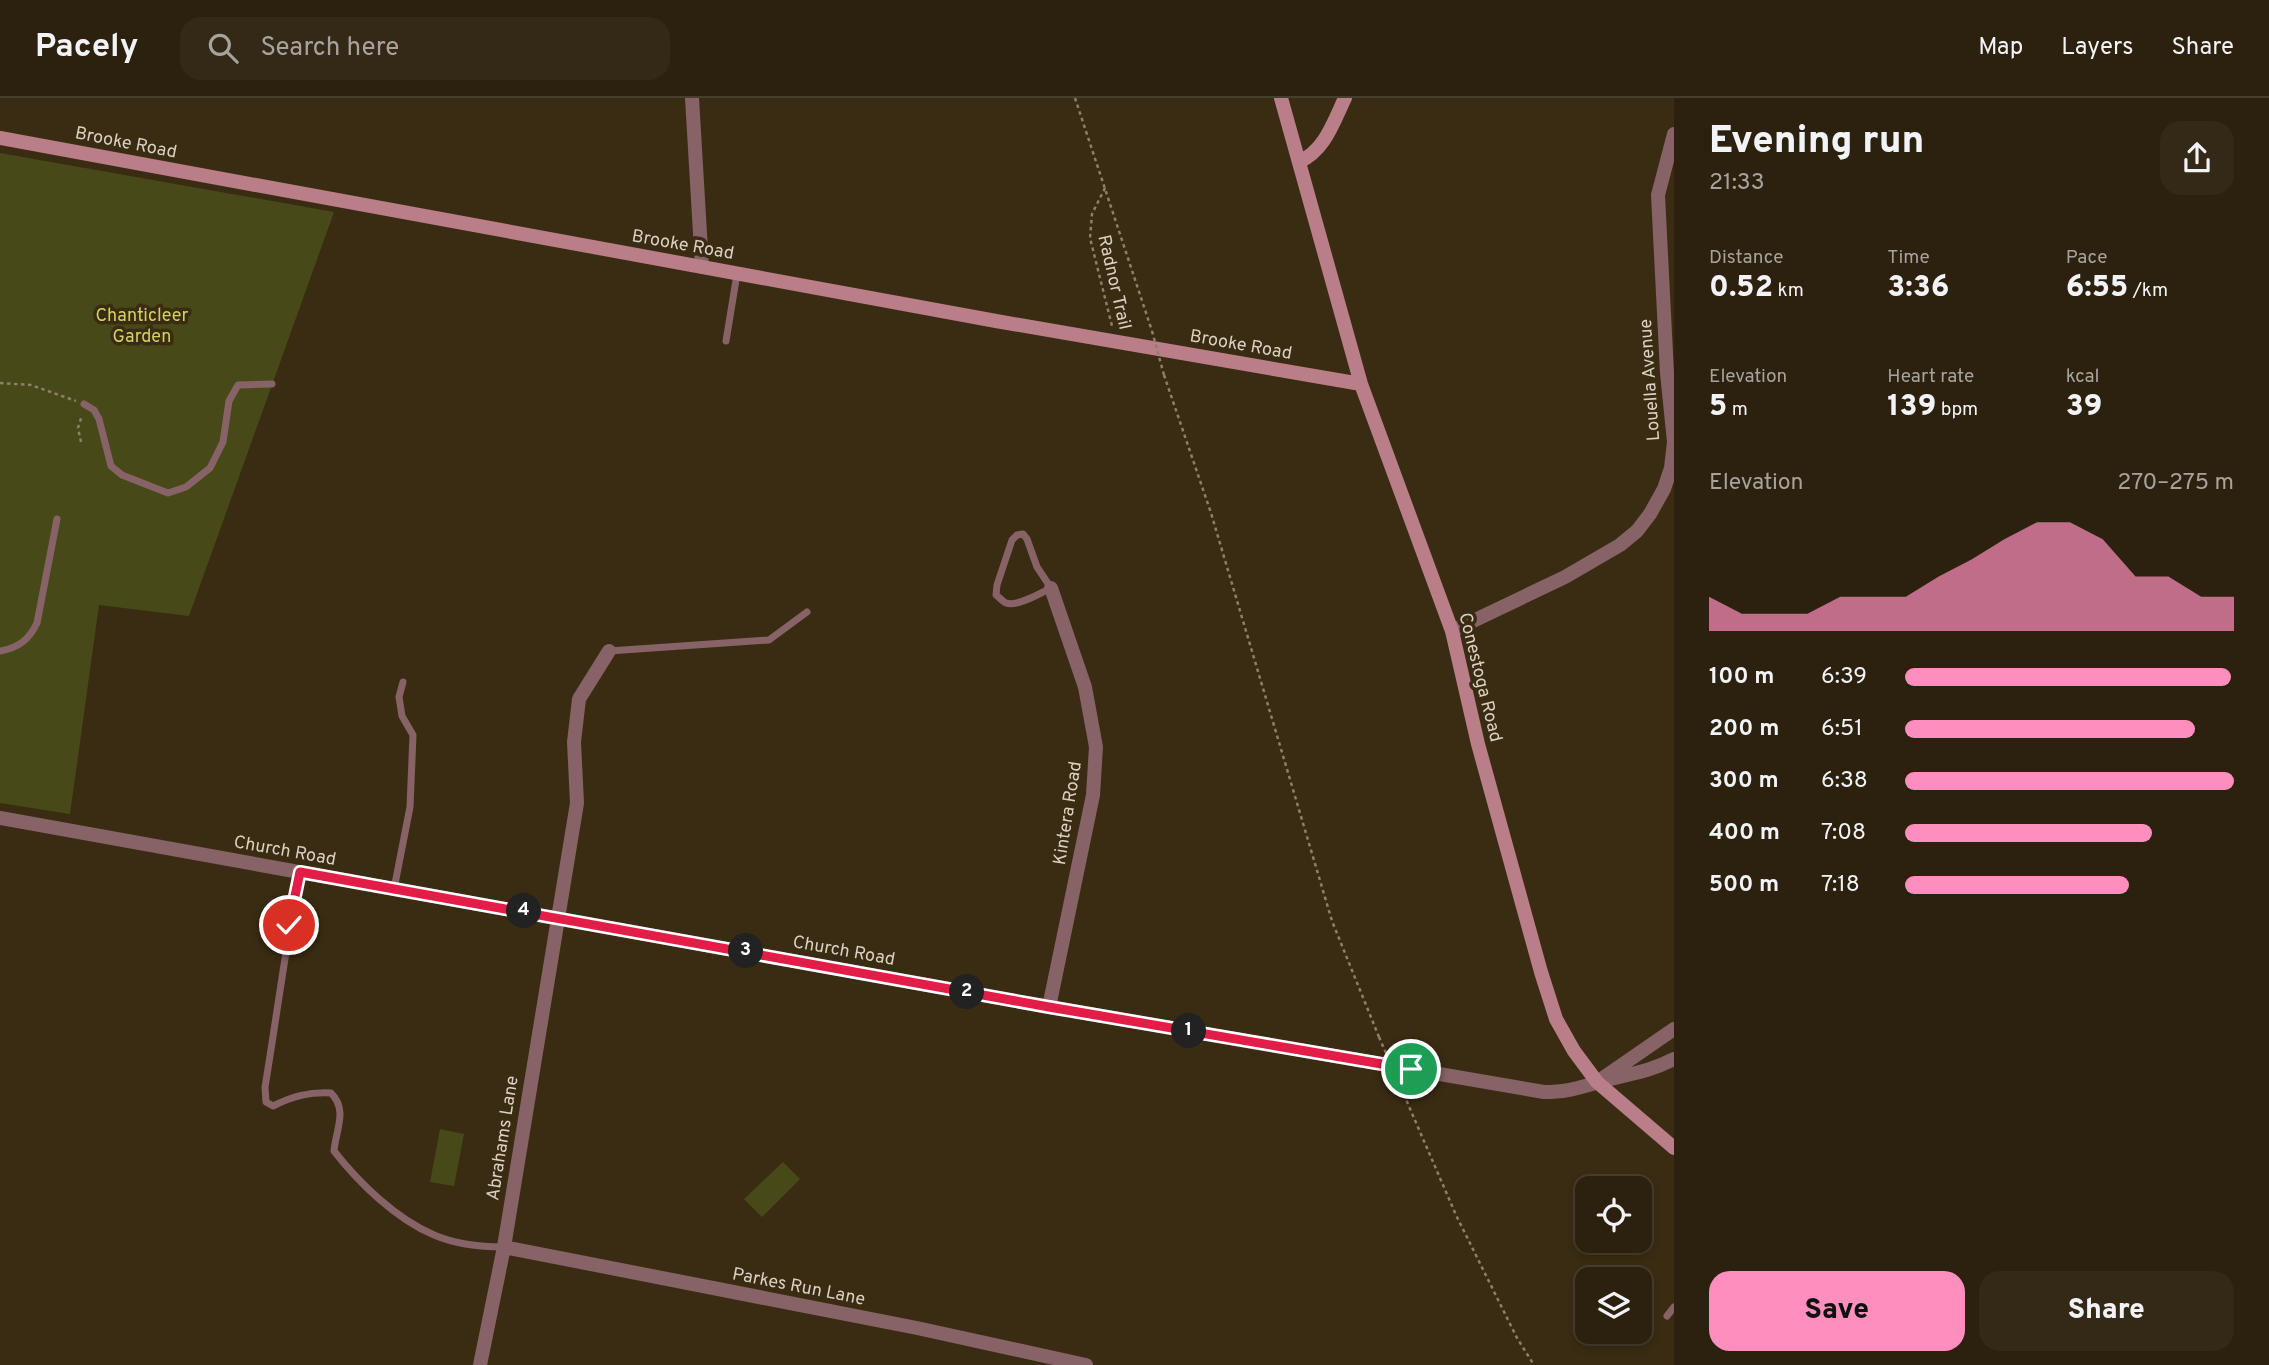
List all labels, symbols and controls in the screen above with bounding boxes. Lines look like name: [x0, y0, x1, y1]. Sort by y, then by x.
search box: [180, 17, 670, 80]
text: Pacely: [35, 27, 138, 69]
icon: search: [204, 29, 242, 67]
text: Search here: [260, 32, 399, 65]
text: Map: [1978, 33, 2023, 63]
text: Layers: [2061, 33, 2133, 63]
text: Share: [2171, 33, 2234, 63]
text: Evening run: [1709, 118, 1924, 167]
button: share: [2160, 121, 2234, 195]
street label: Brooke Road: [73, 122, 179, 165]
text: 21:33: [1709, 169, 1765, 198]
street label: Brooke Road: [630, 225, 736, 266]
street label: Radnor Trail: [1091, 233, 1136, 332]
text: Distance: [1709, 246, 1784, 270]
text: Time: [1887, 246, 1930, 270]
text: Pace: [2066, 246, 2107, 270]
text: 0.52: [1709, 270, 1773, 307]
text: 3:36: [1887, 270, 1949, 307]
text: 6:55: [2066, 270, 2128, 307]
text: km: [1773, 279, 1804, 303]
text: /km: [2128, 279, 2168, 303]
park label: Chanticleer Garden: [95, 305, 189, 349]
street label: Louella Avenue: [1635, 318, 1666, 442]
street label: Brooke Road: [1188, 325, 1294, 366]
text: Elevation: [1709, 365, 1787, 389]
text: Heart rate: [1887, 365, 1974, 389]
text: kcal: [2066, 365, 2099, 389]
text: 5: [1709, 389, 1727, 426]
text: 139: [1887, 389, 1936, 426]
text: 39: [2066, 389, 2102, 426]
text: m: [1727, 398, 1748, 422]
text: bpm: [1936, 398, 1978, 422]
text: Elevation: [1709, 469, 1804, 498]
text: 270–275 m: [2117, 469, 2234, 498]
street label: Conestoga Road: [1452, 610, 1507, 744]
text: 100 m: [1709, 663, 1774, 692]
text: 6:39: [1821, 663, 1867, 692]
text: 200 m: [1709, 715, 1779, 744]
text: 6:51: [1821, 715, 1863, 744]
street label: Kintera Road: [1049, 760, 1088, 867]
text: 300 m: [1709, 767, 1779, 796]
text: 6:38: [1821, 767, 1868, 796]
text: 400 m: [1709, 819, 1780, 848]
text: 7:08: [1821, 819, 1866, 848]
street label: Church Road: [232, 831, 338, 872]
text: 500 m: [1709, 871, 1779, 900]
text: 7:18: [1821, 871, 1860, 900]
pin: 4: [506, 894, 542, 928]
pin: [259, 895, 319, 955]
text: 4: [517, 898, 530, 922]
icon: check: [270, 906, 308, 944]
street label: Church Road: [791, 931, 897, 972]
pin: 3: [728, 934, 764, 968]
text: 3: [740, 938, 751, 962]
pin: 2: [950, 974, 984, 1010]
text: 2: [961, 979, 972, 1003]
pin: 1: [1172, 1014, 1206, 1048]
text: 1: [1185, 1018, 1192, 1042]
pin: [1381, 1039, 1441, 1099]
icon: arrive: [1392, 1050, 1430, 1088]
street label: Abrahams Lane: [482, 1074, 525, 1202]
map controls: [1575, 1176, 1652, 1344]
button: locate: [1575, 1176, 1652, 1253]
street label: Parkes Run Lane: [730, 1263, 867, 1312]
button: layers: [1575, 1267, 1652, 1344]
button: Save: [1709, 1271, 1965, 1351]
button: Share: [1979, 1271, 2234, 1351]

